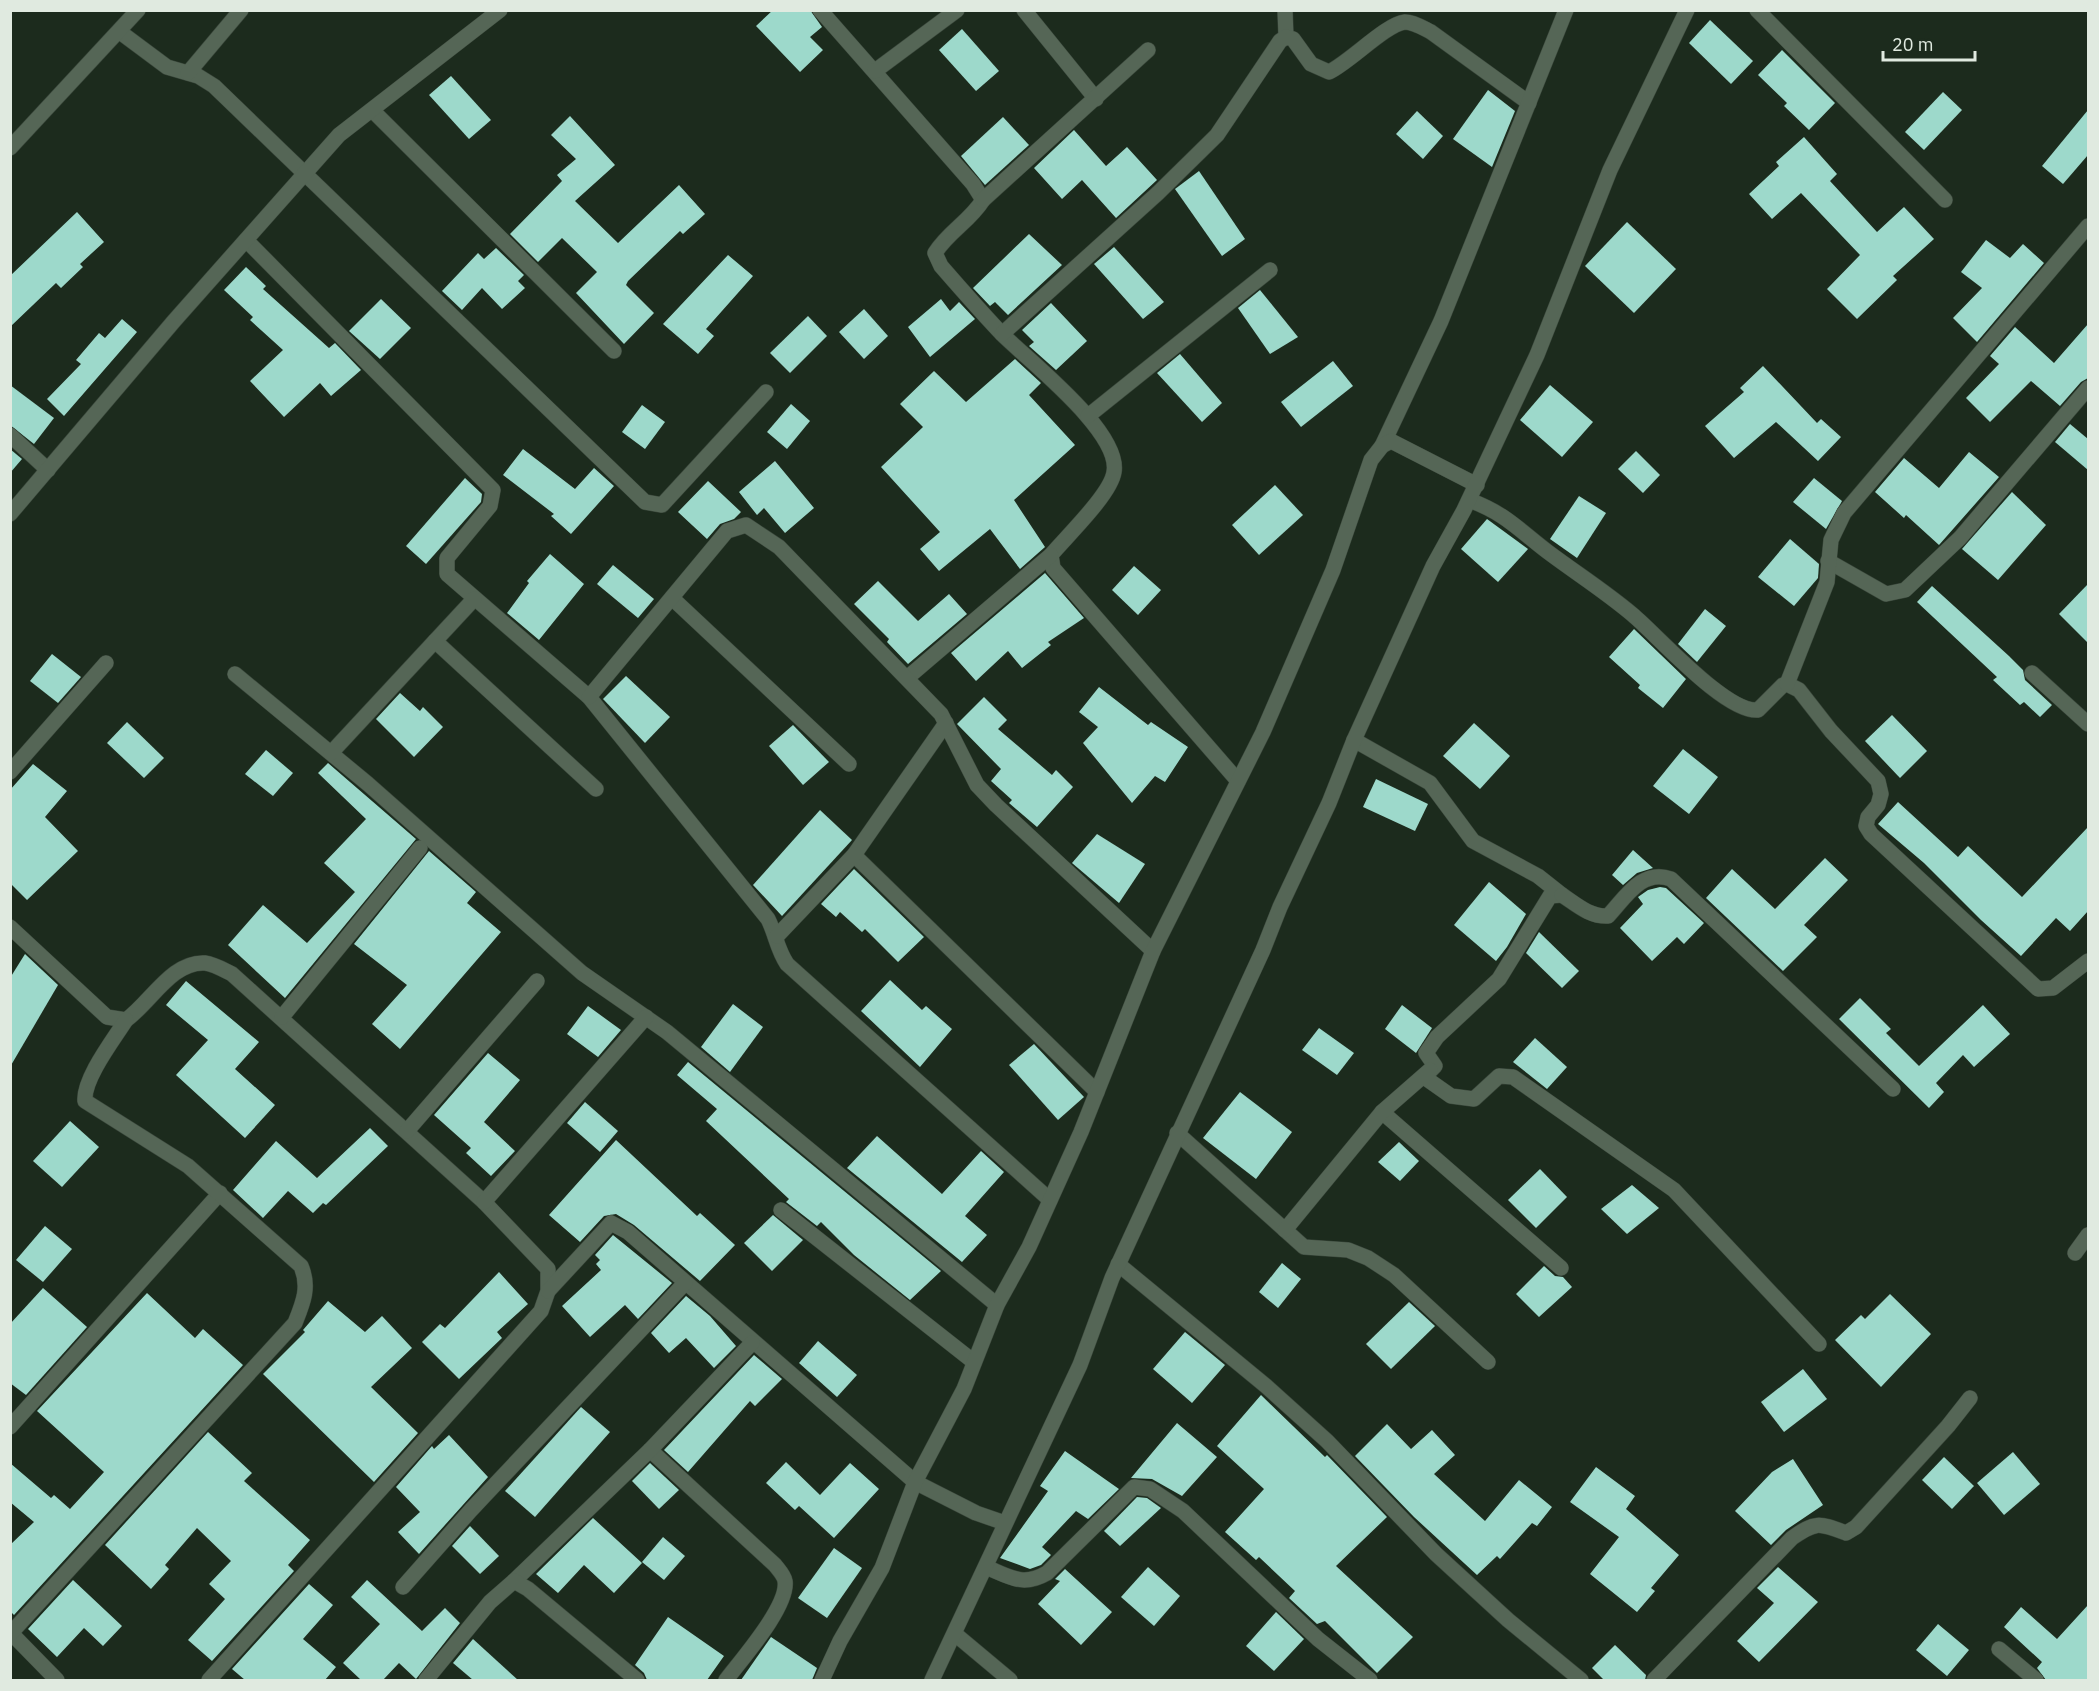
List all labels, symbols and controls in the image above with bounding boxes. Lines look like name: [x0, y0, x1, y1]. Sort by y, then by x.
scale bar: [1883, 24, 1974, 62]
text: 20 m: [1892, 33, 1934, 56]

